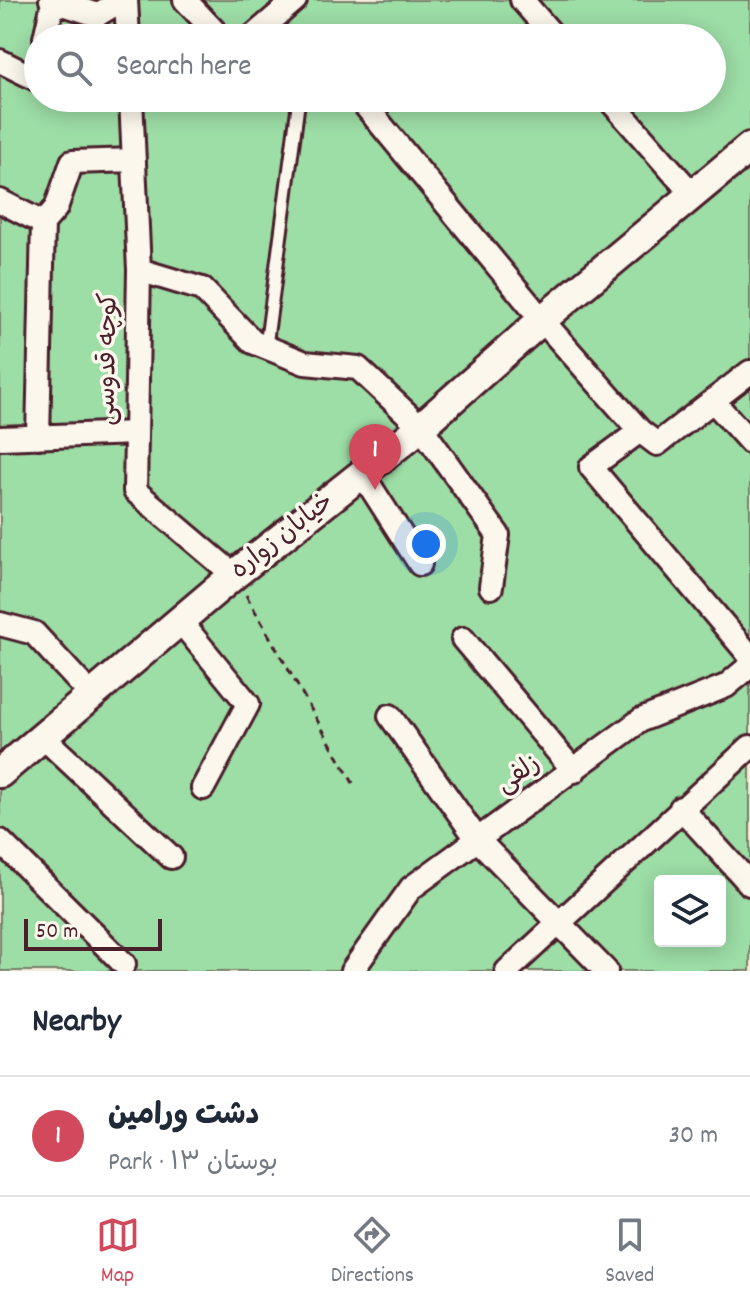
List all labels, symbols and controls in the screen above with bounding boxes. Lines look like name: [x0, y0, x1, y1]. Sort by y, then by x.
search box: [24, 24, 726, 112]
icon: search: [52, 46, 96, 90]
text: Search here: [116, 47, 252, 90]
street label: کوچه قدوسی: [89, 292, 129, 426]
pin: 1: [349, 424, 401, 490]
street label: خیابان زواره: [223, 485, 343, 589]
your location: [406, 524, 446, 564]
street label: زلفی: [489, 747, 549, 803]
map controls: [654, 875, 726, 947]
button: layers: [654, 875, 726, 947]
scale bar: [24, 915, 162, 951]
text: 50 m: [36, 917, 78, 948]
text: Nearby: [32, 999, 121, 1048]
text: دشت ورامین: [108, 1096, 259, 1139]
text: 1: [55, 1118, 61, 1155]
text: 30 m: [668, 1118, 718, 1155]
text: Park · بوستان ۱۳: [108, 1145, 278, 1182]
tab: Map: [96, 1213, 140, 1292]
tab: Directions: [331, 1213, 414, 1292]
tab: Saved: [605, 1213, 654, 1292]

